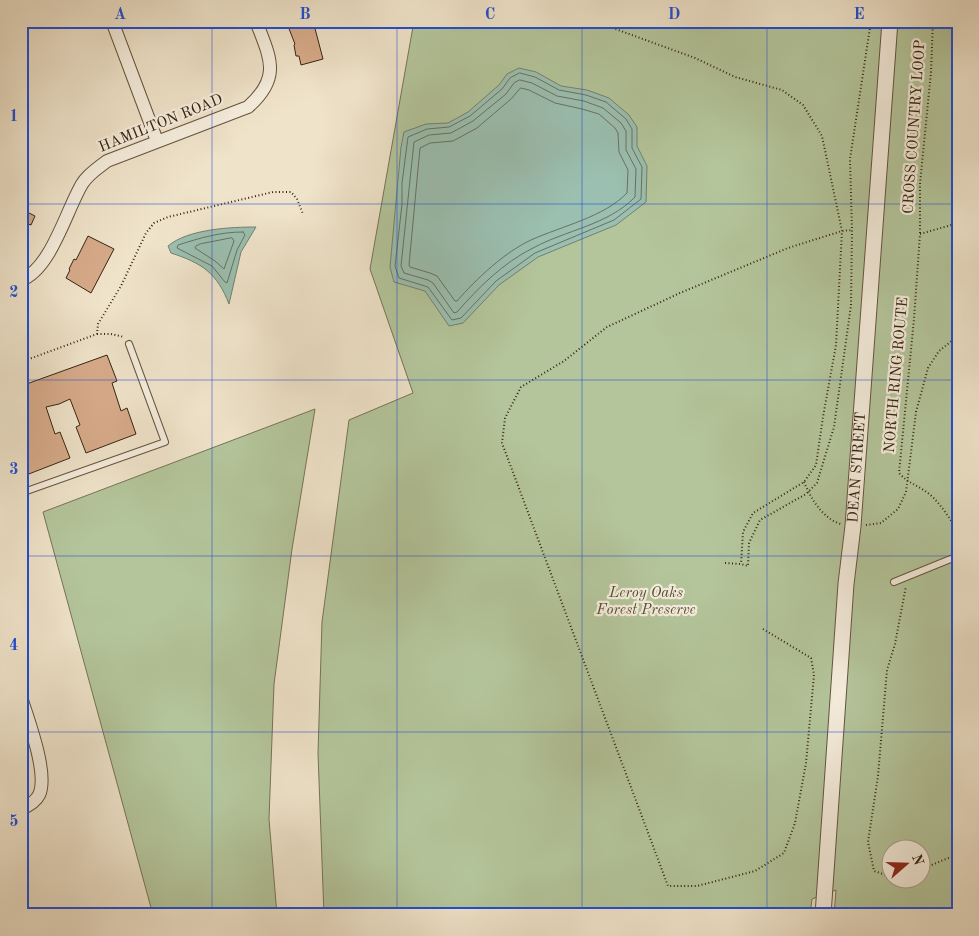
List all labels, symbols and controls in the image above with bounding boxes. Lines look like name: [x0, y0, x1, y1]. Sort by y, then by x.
text: A: [114, 7, 126, 23]
text: B: [299, 7, 311, 23]
text: C: [485, 7, 495, 23]
text: D: [668, 7, 680, 23]
text: E: [853, 7, 865, 23]
street label: CROSS COUNTRY LOOP: [901, 39, 929, 215]
street label: HAMILTON ROAD: [97, 92, 225, 156]
text: 1: [9, 109, 19, 125]
text: 2: [9, 285, 19, 301]
street label: NORTH RING ROUTE: [883, 296, 911, 454]
street label: DEAN STREET: [846, 411, 869, 524]
text: 3: [9, 462, 19, 478]
park label: Leroy Oaks Forest Preserve: [595, 586, 696, 618]
text: 4: [9, 638, 19, 654]
text: 5: [9, 814, 19, 830]
north arrow: [882, 838, 932, 888]
text: N: [909, 852, 926, 868]

